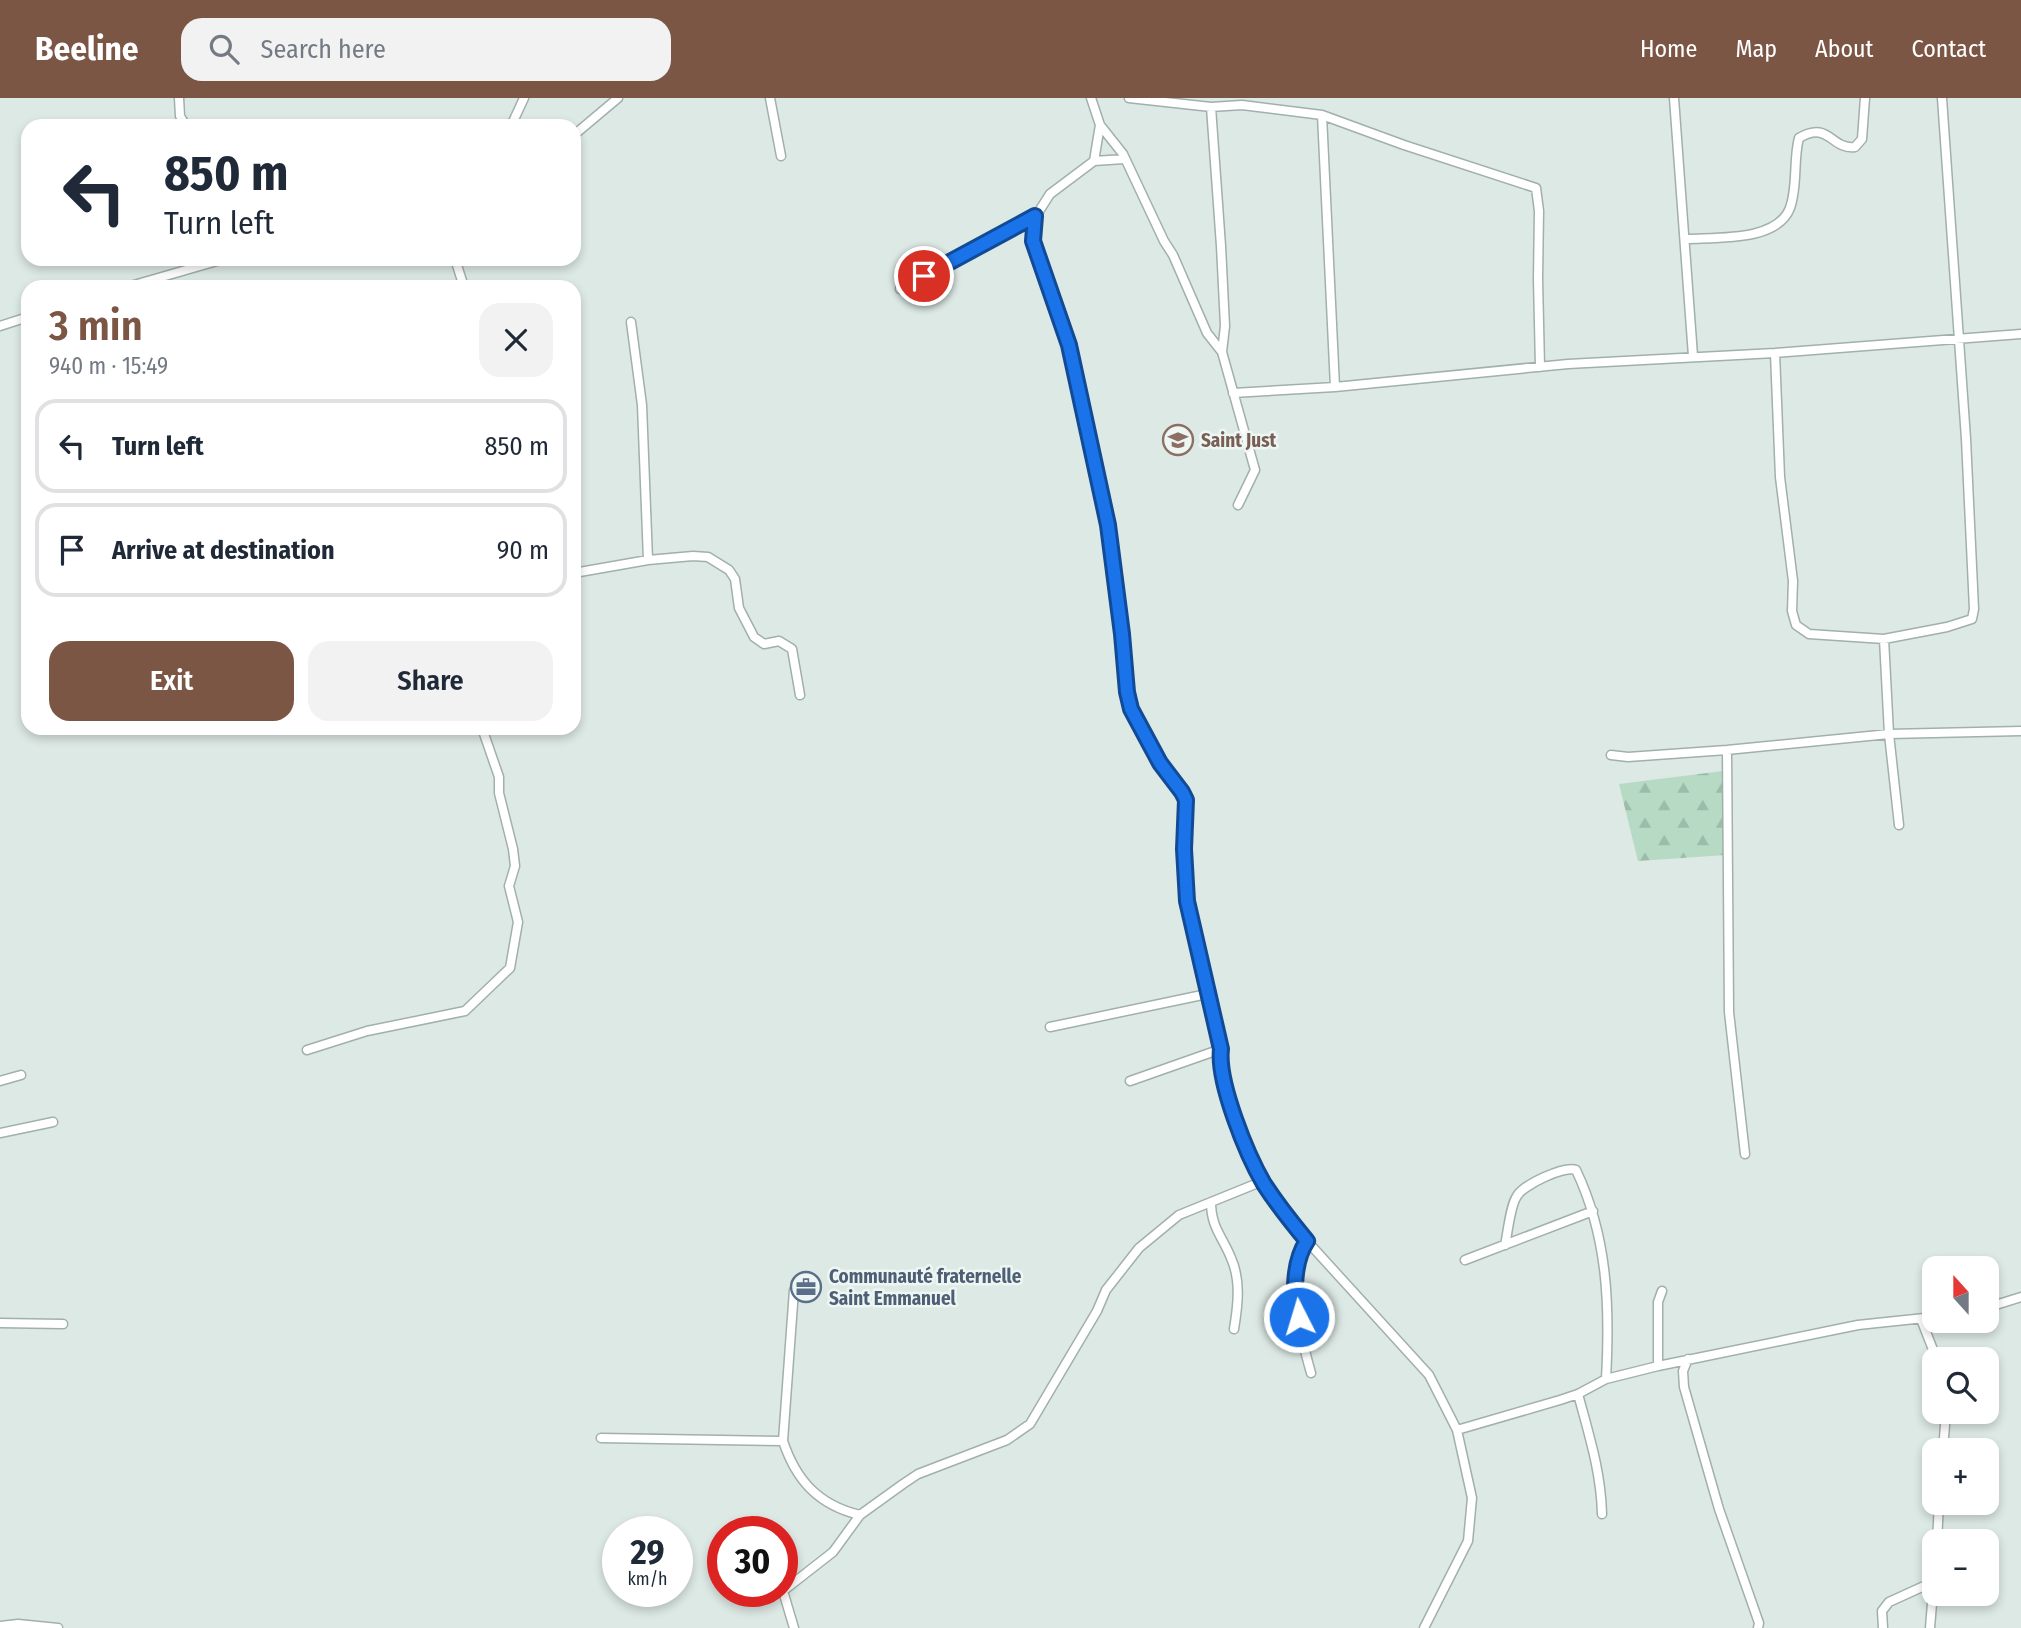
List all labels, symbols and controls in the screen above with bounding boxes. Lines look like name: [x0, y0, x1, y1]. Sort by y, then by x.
search box: [181, 18, 671, 81]
text: Beeline: [35, 29, 139, 69]
icon: search: [205, 30, 243, 68]
text: Search here: [261, 34, 386, 65]
text: Home: [1640, 35, 1697, 63]
text: Map: [1735, 35, 1777, 63]
text: About: [1815, 35, 1873, 63]
text: Contact: [1911, 35, 1986, 63]
text: 850 m: [164, 144, 288, 203]
icon: left: [49, 147, 140, 238]
text: Turn left: [164, 204, 274, 242]
pin: [894, 246, 954, 306]
icon: arrive: [905, 257, 943, 295]
text: 3 min: [49, 301, 143, 351]
button: close: [479, 303, 553, 377]
text: 940 m · 15:49: [49, 352, 168, 380]
school or university icon: Saint Just: [1161, 423, 1195, 457]
icon: left: [53, 427, 91, 465]
place label: Saint Just: [1201, 429, 1277, 452]
text: Turn left: [112, 431, 204, 462]
text: 850 m: [484, 431, 549, 462]
icon: arrive: [53, 531, 91, 569]
text: Arrive at destination: [112, 535, 335, 566]
text: 90 m: [497, 535, 549, 566]
button: Exit: [49, 641, 294, 721]
button: Share: [308, 641, 553, 721]
north arrow: [1922, 1256, 1998, 1334]
map controls: [1922, 1256, 1999, 1606]
place label: Communauté fraternelle Saint Emmanuel: [829, 1265, 1022, 1310]
office icon: Communauté fraternelle Saint Emmanuel: [789, 1270, 823, 1304]
position arrow: [1262, 1280, 1336, 1354]
button: search: [1922, 1347, 1999, 1424]
button: +: [1922, 1438, 1999, 1515]
speed limit sign: 30: [707, 1516, 798, 1607]
button: −: [1922, 1529, 1999, 1606]
text: 29: [630, 1531, 665, 1573]
text: km/h: [627, 1568, 668, 1590]

